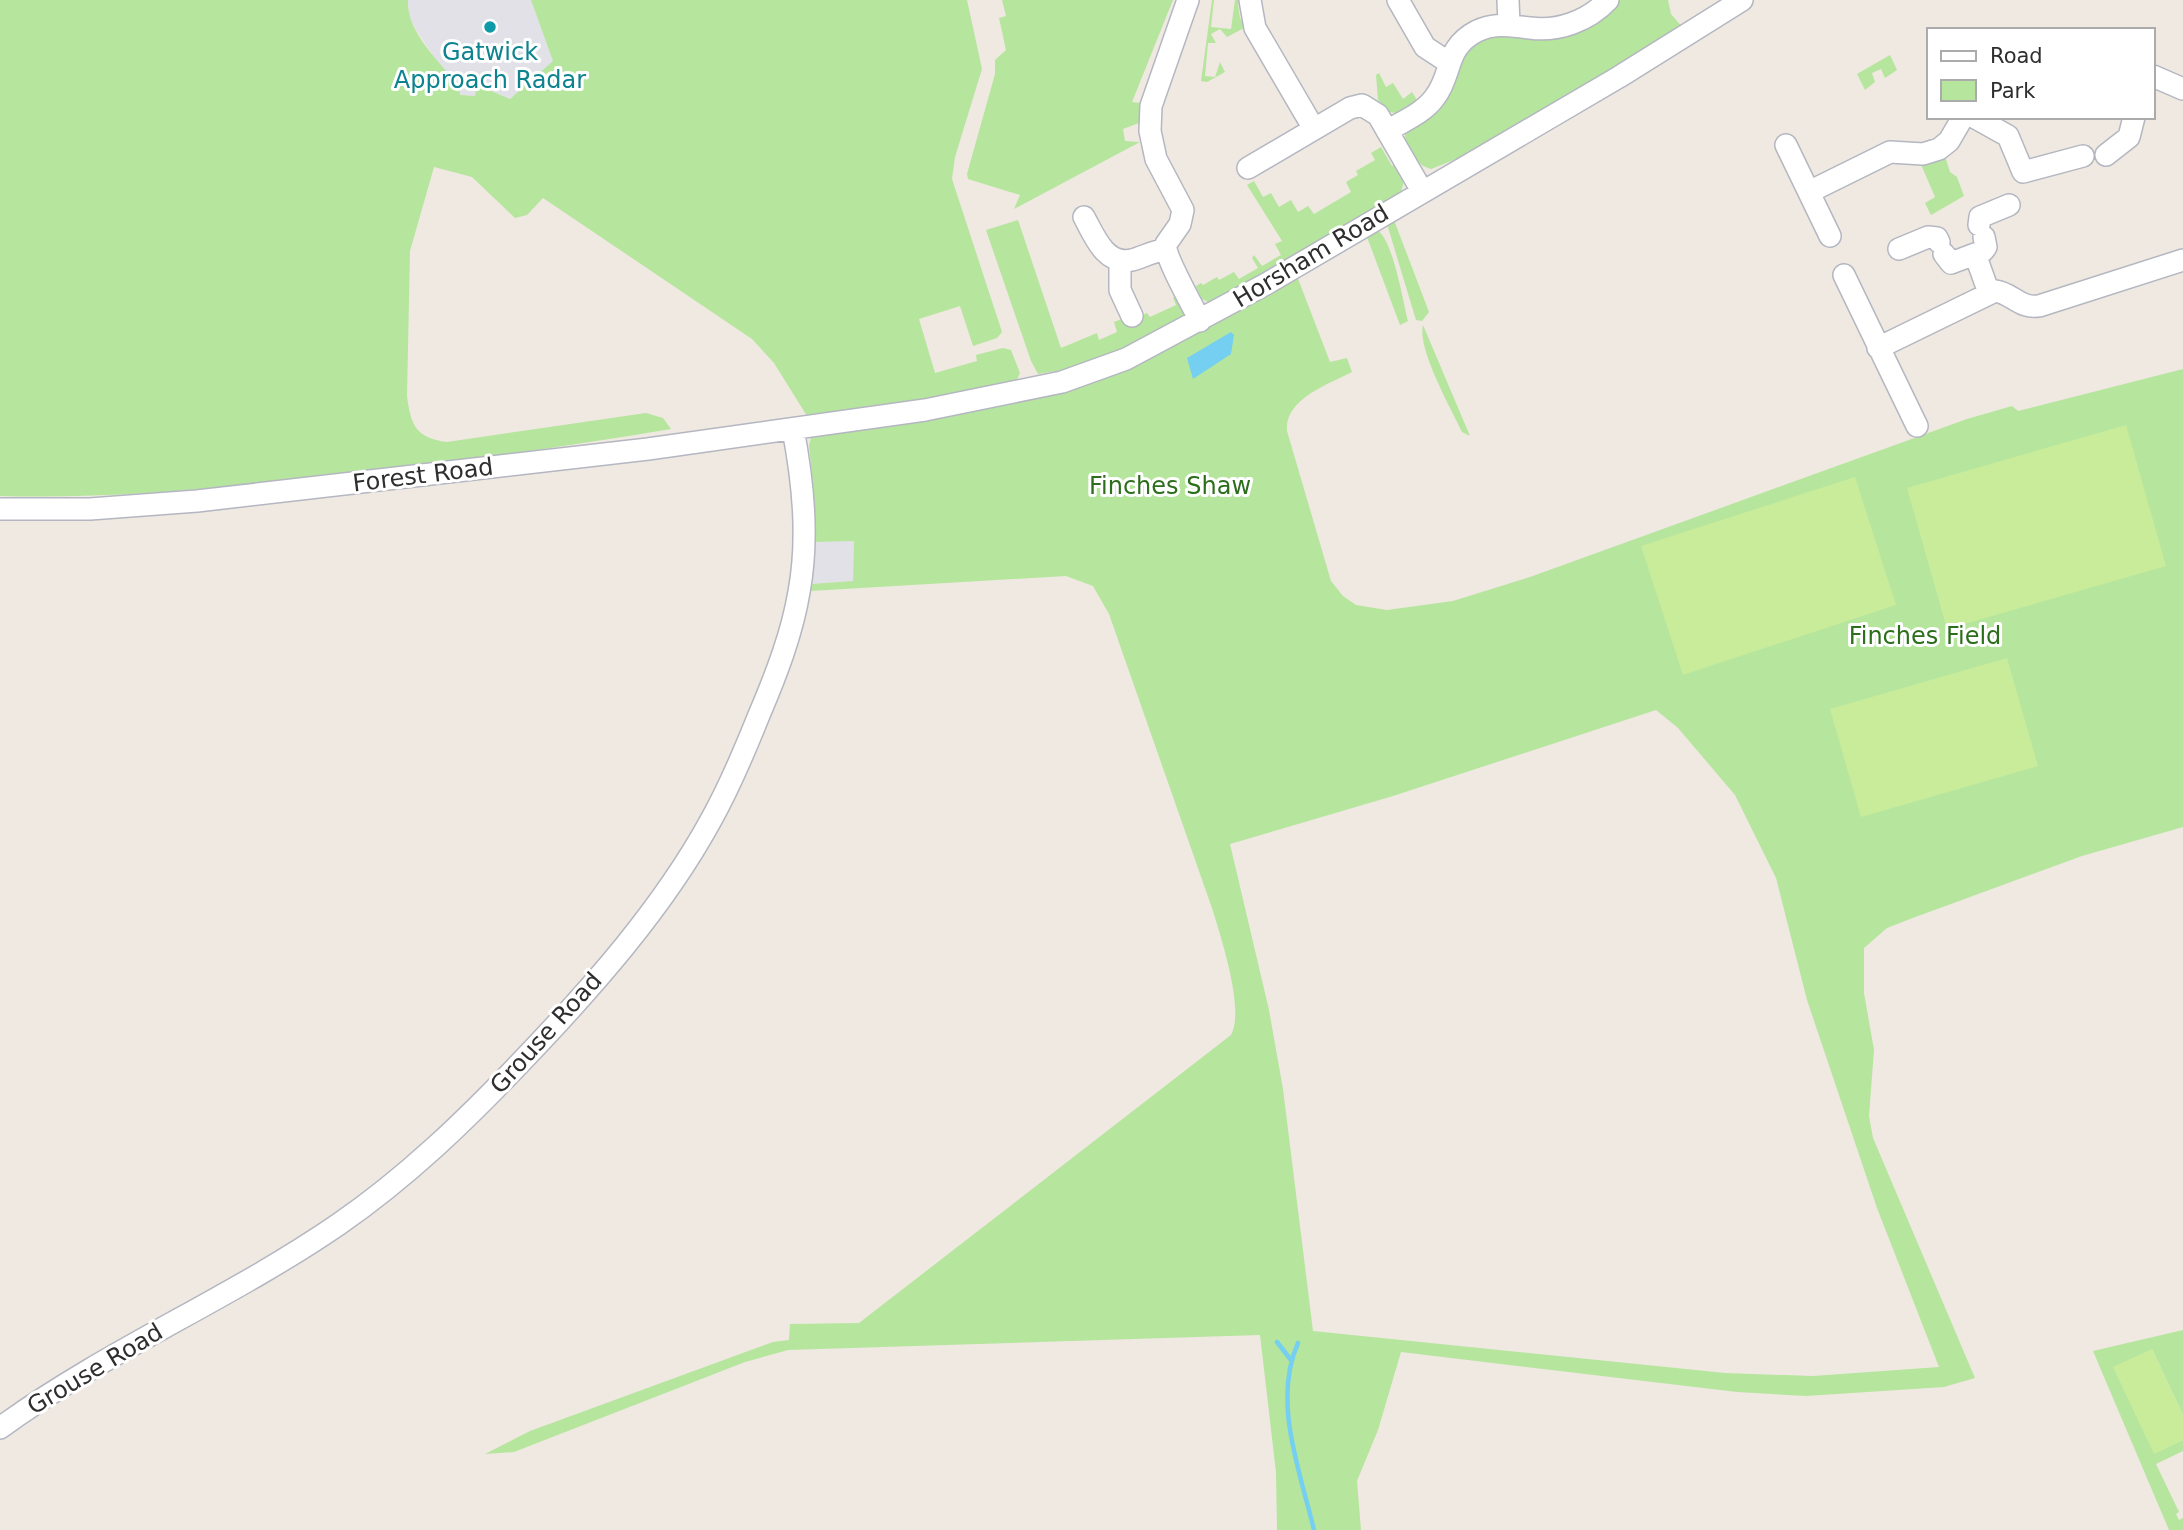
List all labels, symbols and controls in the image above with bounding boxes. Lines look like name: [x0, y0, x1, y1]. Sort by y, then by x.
marker: Gatwick Approach Radar: [482, 19, 498, 35]
legend: [1927, 28, 2155, 119]
place label: Gatwick Approach Radar: [394, 38, 586, 94]
text: Road: [1990, 44, 2043, 68]
text: Park: [1990, 79, 2036, 103]
street label: Horsham Road: [1228, 199, 1394, 313]
street label: Forest Road: [351, 452, 495, 498]
park label: Finches Shaw: [1089, 472, 1251, 500]
park label: Finches Field: [1849, 622, 2001, 650]
street label: Grouse Road: [484, 967, 608, 1099]
street label: Grouse Road: [22, 1318, 168, 1420]

